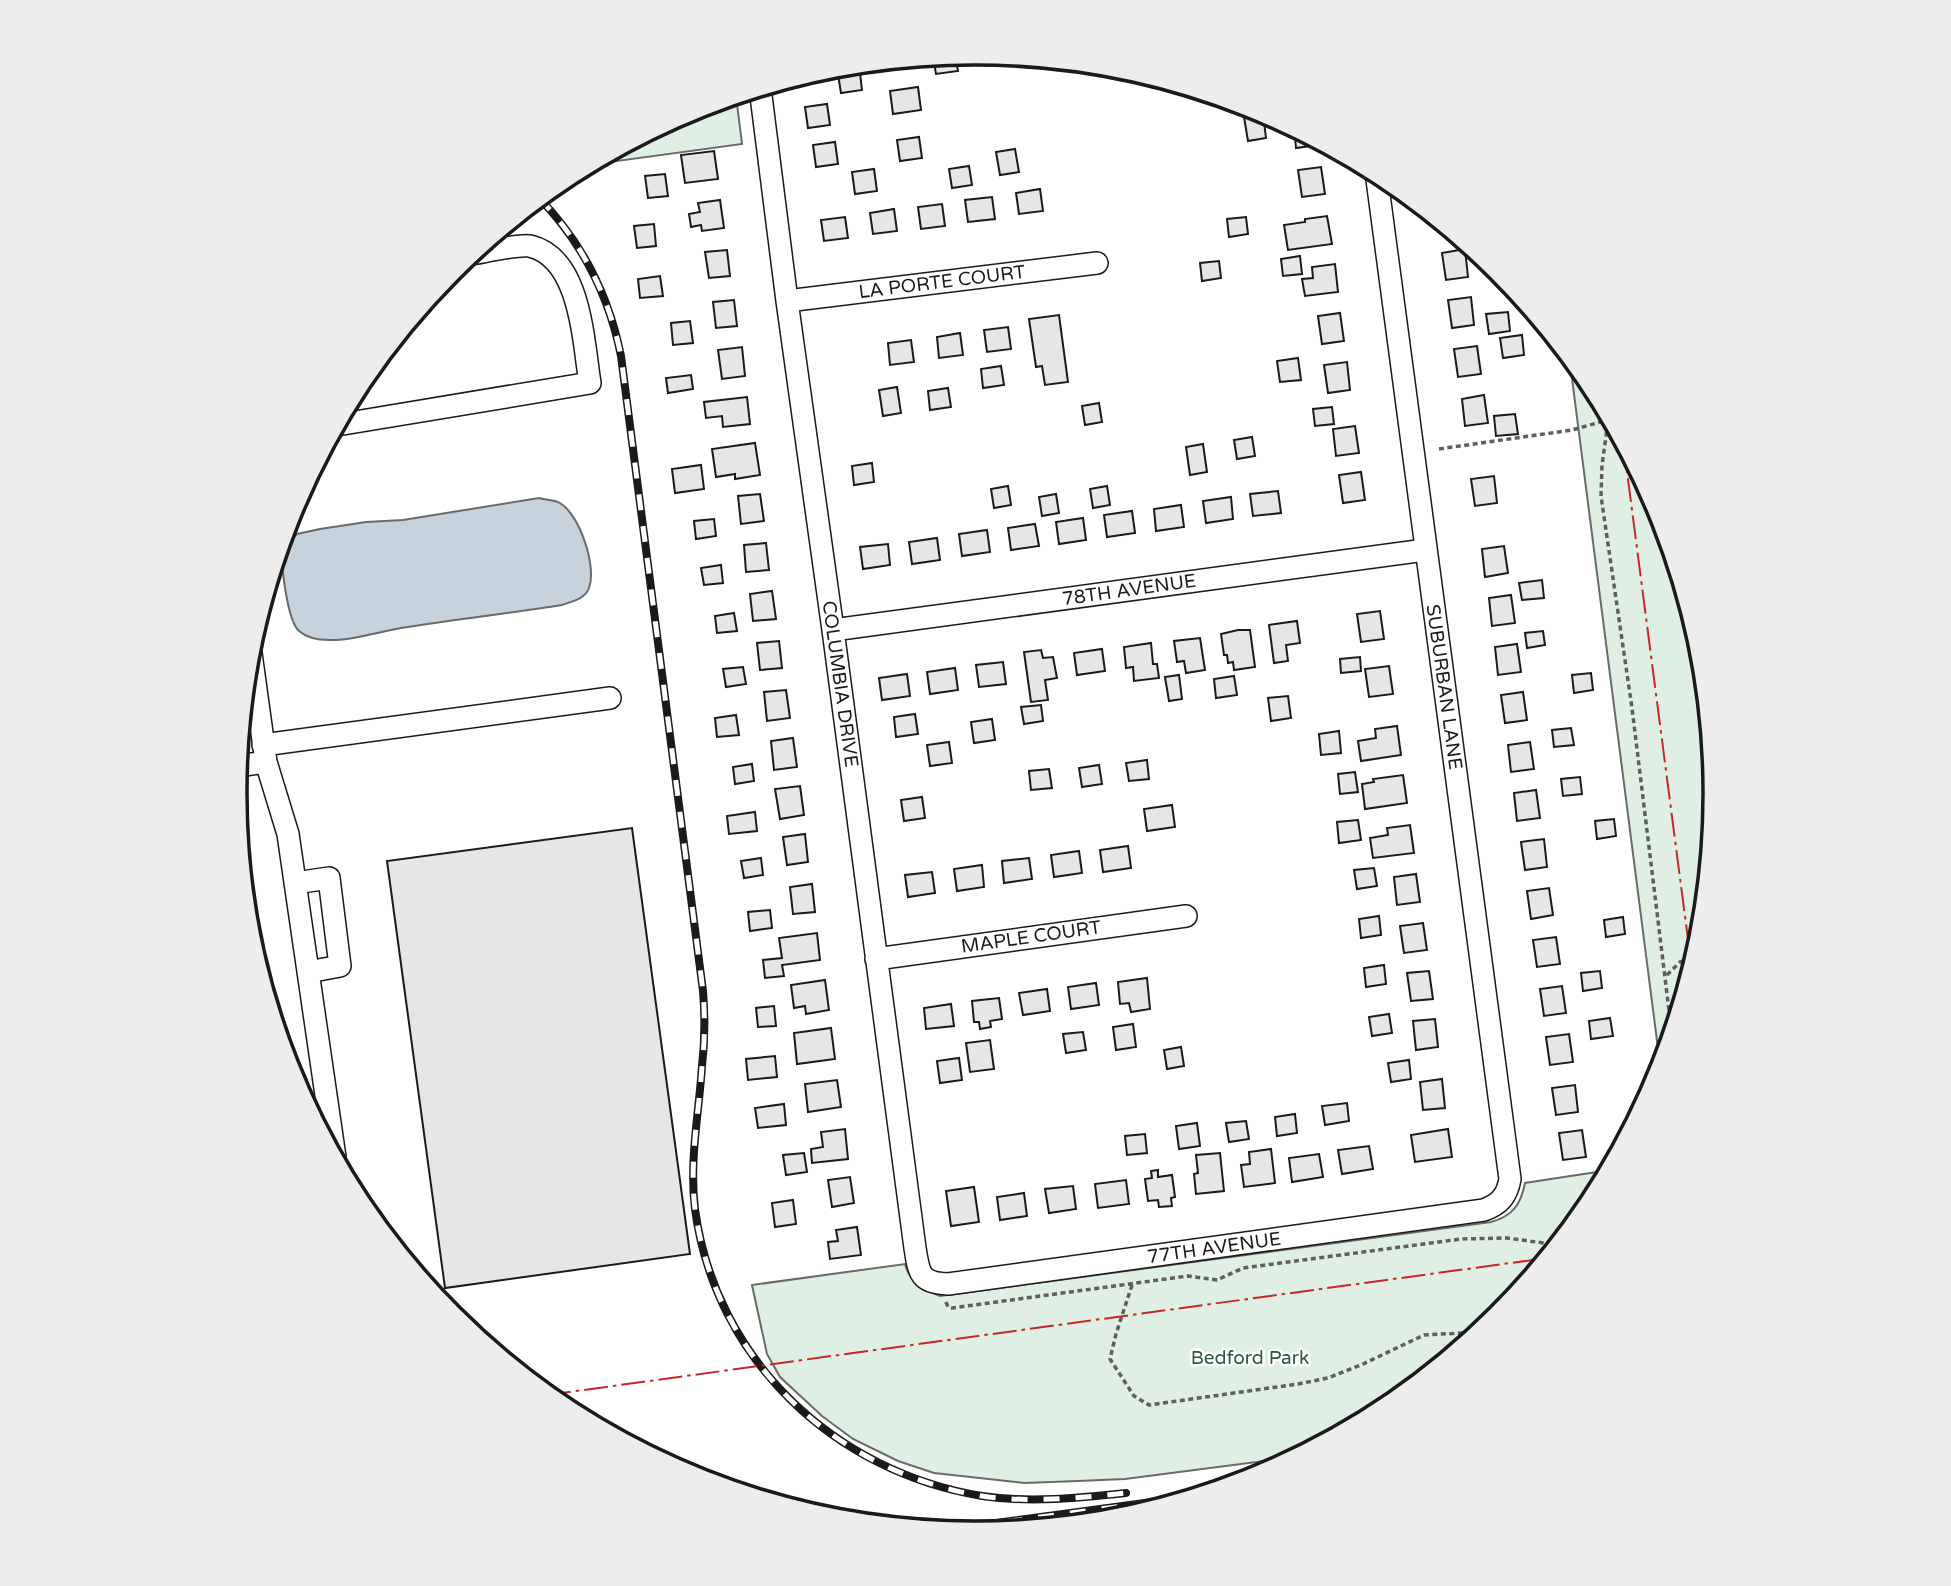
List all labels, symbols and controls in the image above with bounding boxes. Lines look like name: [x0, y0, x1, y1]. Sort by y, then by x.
street label: LA PORTE COURT: [857, 261, 1027, 303]
street label: 78TH AVENUE: [1061, 570, 1197, 610]
street label: COLUMBIA DRIVE: [817, 599, 863, 769]
street label: SUBURBAN LANE: [1421, 603, 1467, 771]
street label: MAPLE COURT: [960, 916, 1103, 958]
street label: 77TH AVENUE: [1146, 1228, 1282, 1268]
park label: Bedford Park: [1191, 1347, 1309, 1369]

